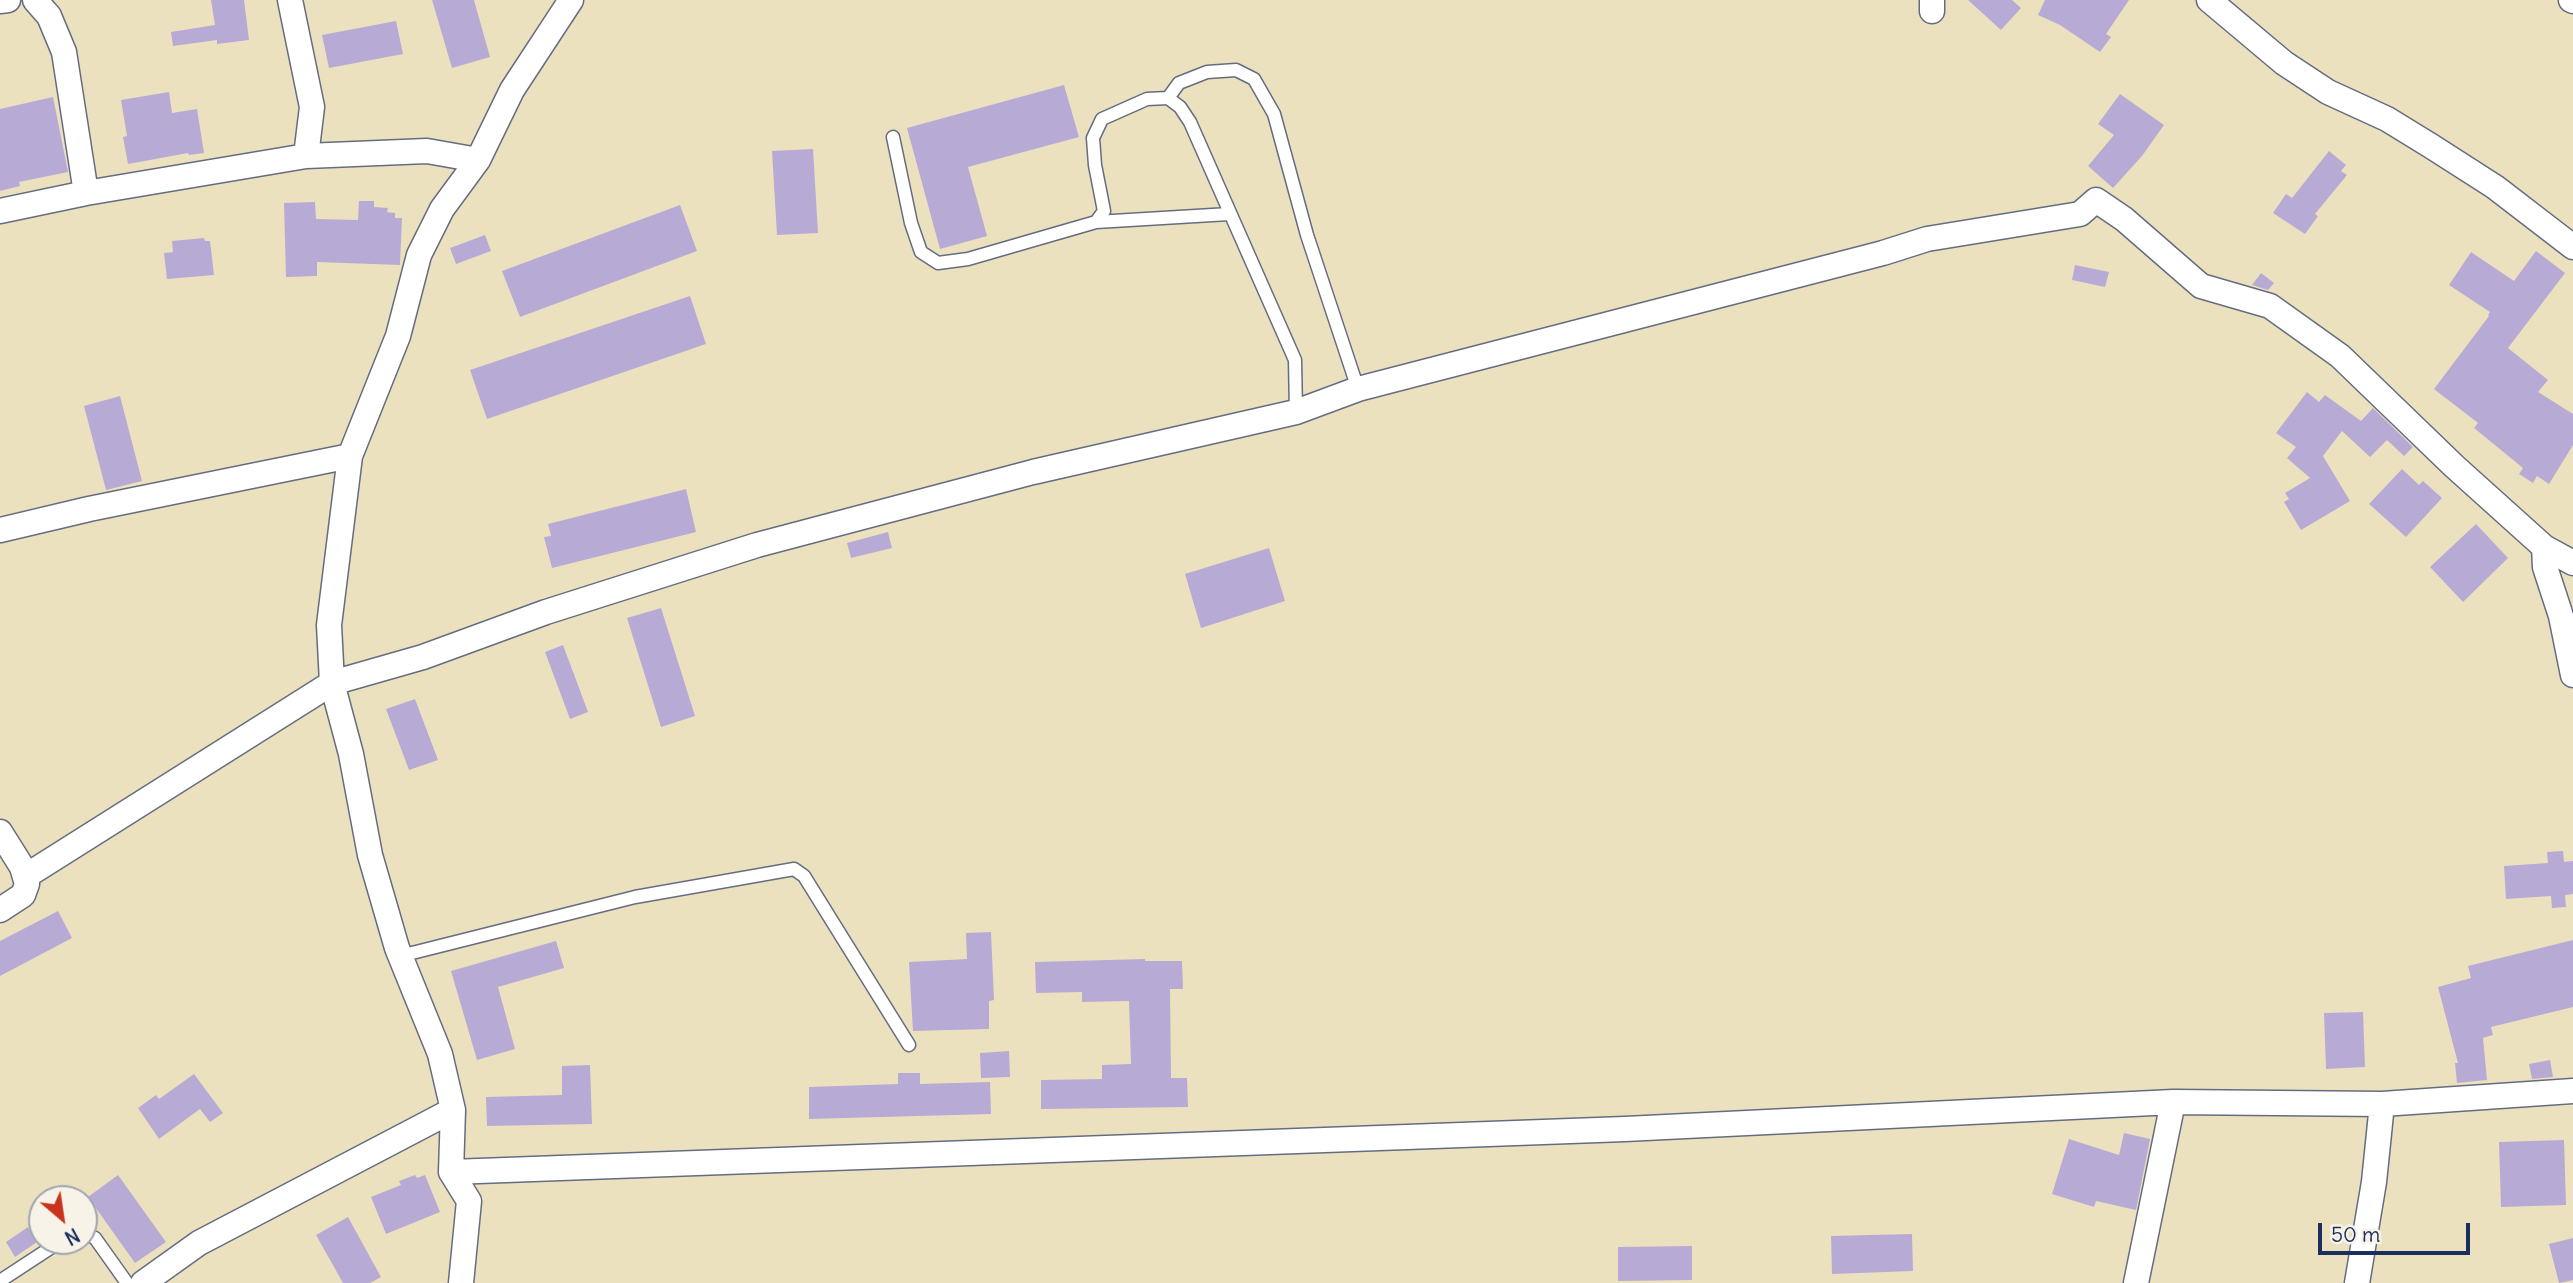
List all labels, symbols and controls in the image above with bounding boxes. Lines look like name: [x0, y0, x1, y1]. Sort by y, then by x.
north arrow: [28, 1185, 98, 1255]
scale bar: [2321, 1210, 2473, 1254]
text: 50 m: [2331, 1221, 2380, 1248]
text: N: [61, 1223, 84, 1250]

